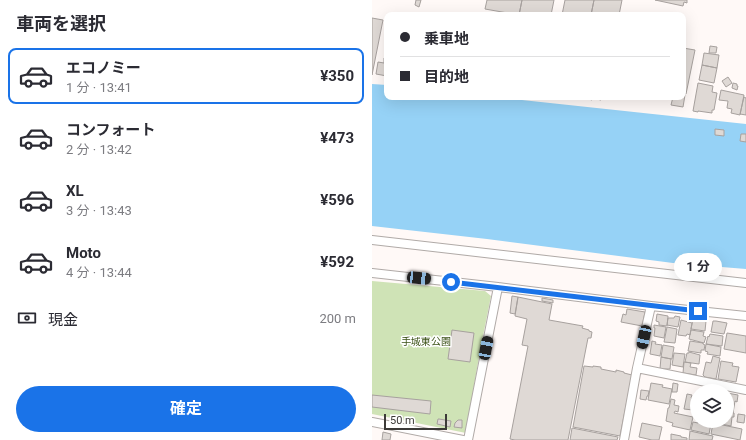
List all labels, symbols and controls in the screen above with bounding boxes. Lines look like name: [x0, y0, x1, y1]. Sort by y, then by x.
text: 車両を選択: [16, 13, 106, 34]
text: 乗車地: [424, 30, 469, 48]
icon: car: [18, 58, 54, 94]
text: エコノミー: [66, 59, 141, 77]
text: ¥350: [320, 67, 354, 85]
text: 目的地: [424, 68, 469, 86]
text: 1 分 · 13:41: [66, 80, 132, 95]
icon: car: [18, 120, 54, 156]
text: コンフォート: [66, 121, 156, 139]
text: ¥473: [320, 129, 354, 147]
text: 2 分 · 13:42: [66, 142, 132, 157]
icon: car: [18, 182, 54, 218]
text: XL: [66, 182, 84, 200]
text: ¥596: [320, 191, 354, 209]
text: 3 分 · 13:43: [66, 203, 132, 218]
icon: car: [18, 244, 54, 280]
text: Moto: [66, 244, 101, 262]
text: ¥592: [320, 253, 354, 271]
callout: 1 分: [674, 253, 722, 281]
text: 1 分: [686, 259, 710, 274]
text: 4 分 · 13:44: [66, 265, 132, 280]
car: [406, 271, 432, 285]
route start: [442, 273, 460, 291]
route end: [689, 302, 707, 320]
icon: cash: [16, 307, 38, 329]
text: 現金: [48, 311, 78, 329]
text: 200 m: [319, 311, 356, 326]
car: [636, 324, 652, 350]
car: [478, 335, 494, 361]
park label: 手城東公園: [401, 336, 451, 347]
map controls: [690, 384, 734, 428]
button: layers: [690, 384, 734, 428]
button: 確定: [16, 386, 356, 432]
scale bar: [384, 412, 447, 431]
text: 50 m: [390, 414, 415, 427]

